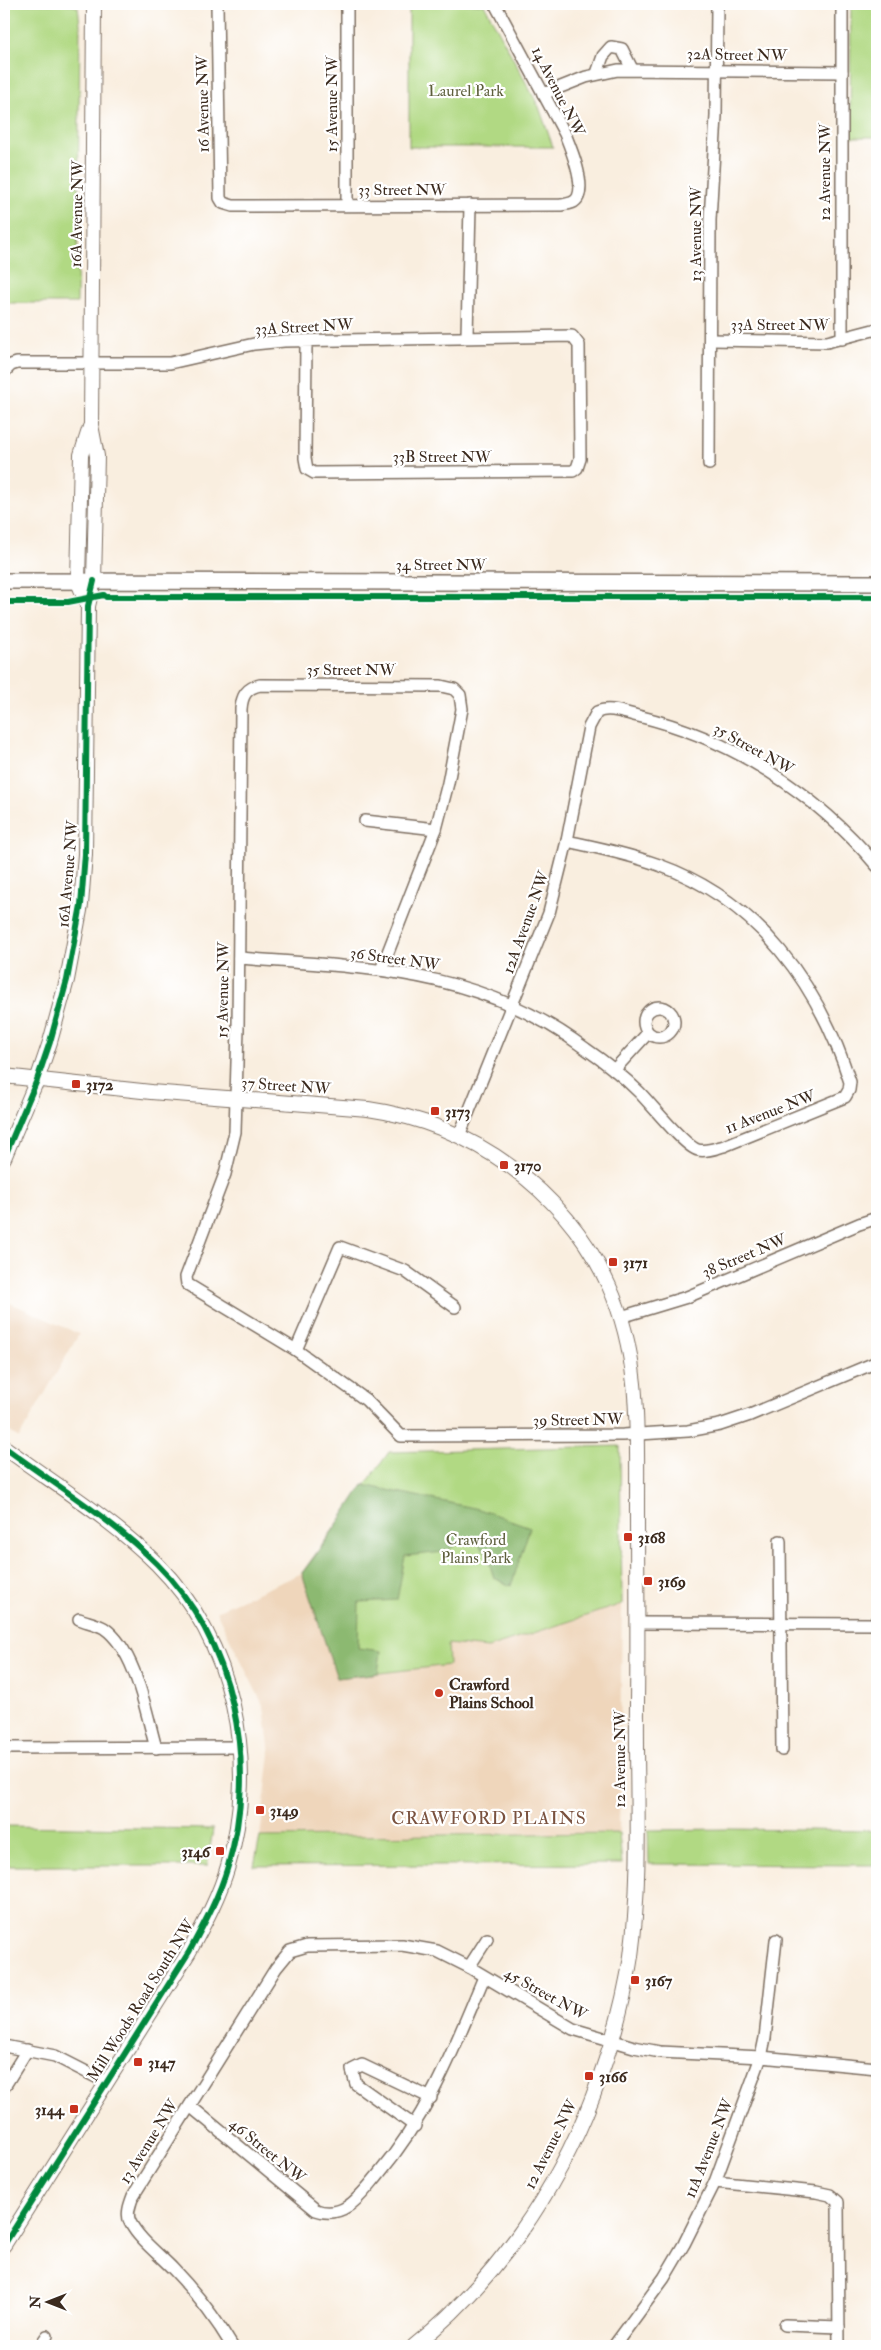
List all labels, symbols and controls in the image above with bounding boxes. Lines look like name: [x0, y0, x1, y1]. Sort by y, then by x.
street label: 14 Avenue NW: [527, 43, 590, 140]
street label: 32A Street NW: [687, 44, 788, 66]
street label: 16 Avenue NW: [192, 54, 214, 153]
street label: 15 Avenue NW: [322, 55, 342, 152]
park label: Laurel Park: [428, 81, 504, 101]
street label: 12 Avenue NW: [815, 123, 835, 221]
street label: 16A Avenue NW: [66, 159, 88, 268]
street label: 33 Street NW: [358, 180, 447, 200]
street label: 13 Avenue NW: [686, 186, 706, 282]
street label: 33A Street NW: [254, 314, 354, 340]
street label: 33A Street NW: [731, 315, 830, 335]
street label: 33B Street NW: [393, 447, 492, 467]
street label: 34 Street NW: [396, 555, 487, 575]
street label: 35 Street NW: [306, 660, 396, 680]
street label: 35 Street NW: [710, 719, 798, 780]
street label: 16A Avenue NW: [53, 819, 83, 929]
street label: 12A Avenue NW: [498, 868, 554, 976]
street label: 15 Avenue NW: [212, 941, 234, 1038]
street label: 36 Street NW: [349, 943, 442, 975]
street label: 37 Street NW: [241, 1073, 332, 1099]
place label: 3172: [86, 1075, 113, 1095]
marker: 3172: [70, 1078, 82, 1090]
street label: 11 Avenue NW: [722, 1085, 819, 1138]
place label: 3173: [445, 1102, 470, 1122]
marker: 3173: [429, 1105, 441, 1117]
place label: 3170: [514, 1156, 541, 1176]
marker: 3170: [498, 1159, 510, 1171]
street label: 38 Street NW: [699, 1229, 790, 1283]
place label: 3171: [623, 1253, 648, 1273]
marker: 3171: [607, 1256, 619, 1268]
street label: 39 Street NW: [533, 1409, 624, 1431]
place label: 3168: [638, 1528, 666, 1548]
park label: Crawford Plains Park: [441, 1530, 512, 1568]
marker: 3168: [622, 1531, 634, 1543]
place label: 3169: [658, 1572, 686, 1592]
marker: 3169: [642, 1575, 654, 1587]
place label: Crawford Plains School: [449, 1675, 534, 1713]
marker: Crawford Plains School: [433, 1687, 445, 1699]
street label: 12 Avenue NW: [610, 1710, 630, 1808]
place label: 3149: [270, 1801, 299, 1821]
marker: 3149: [254, 1804, 266, 1816]
district label: CRAWFORD PLAINS: [391, 1807, 587, 1830]
place label: 3146: [181, 1842, 212, 1862]
marker: 3146: [214, 1845, 226, 1857]
street label: Mill Woods Road South NW: [83, 1915, 199, 2085]
street label: 45 Street NW: [501, 1963, 591, 2025]
place label: 3167: [645, 1971, 673, 1991]
marker: 3167: [629, 1974, 641, 1986]
place label: 3147: [148, 2053, 176, 2073]
marker: 3147: [132, 2056, 144, 2068]
place label: 3166: [599, 2067, 629, 2087]
marker: 3166: [583, 2070, 595, 2082]
street label: 13 Avenue NW: [115, 2095, 183, 2187]
street label: 11A Avenue NW: [680, 2095, 738, 2201]
street label: 12 Avenue NW: [520, 2096, 582, 2192]
place label: 3144: [35, 2100, 65, 2120]
marker: 3144: [68, 2103, 80, 2115]
street label: 46 Street NW: [225, 2114, 310, 2188]
north arrow: [22, 2278, 72, 2328]
text: N: [27, 2295, 44, 2309]

